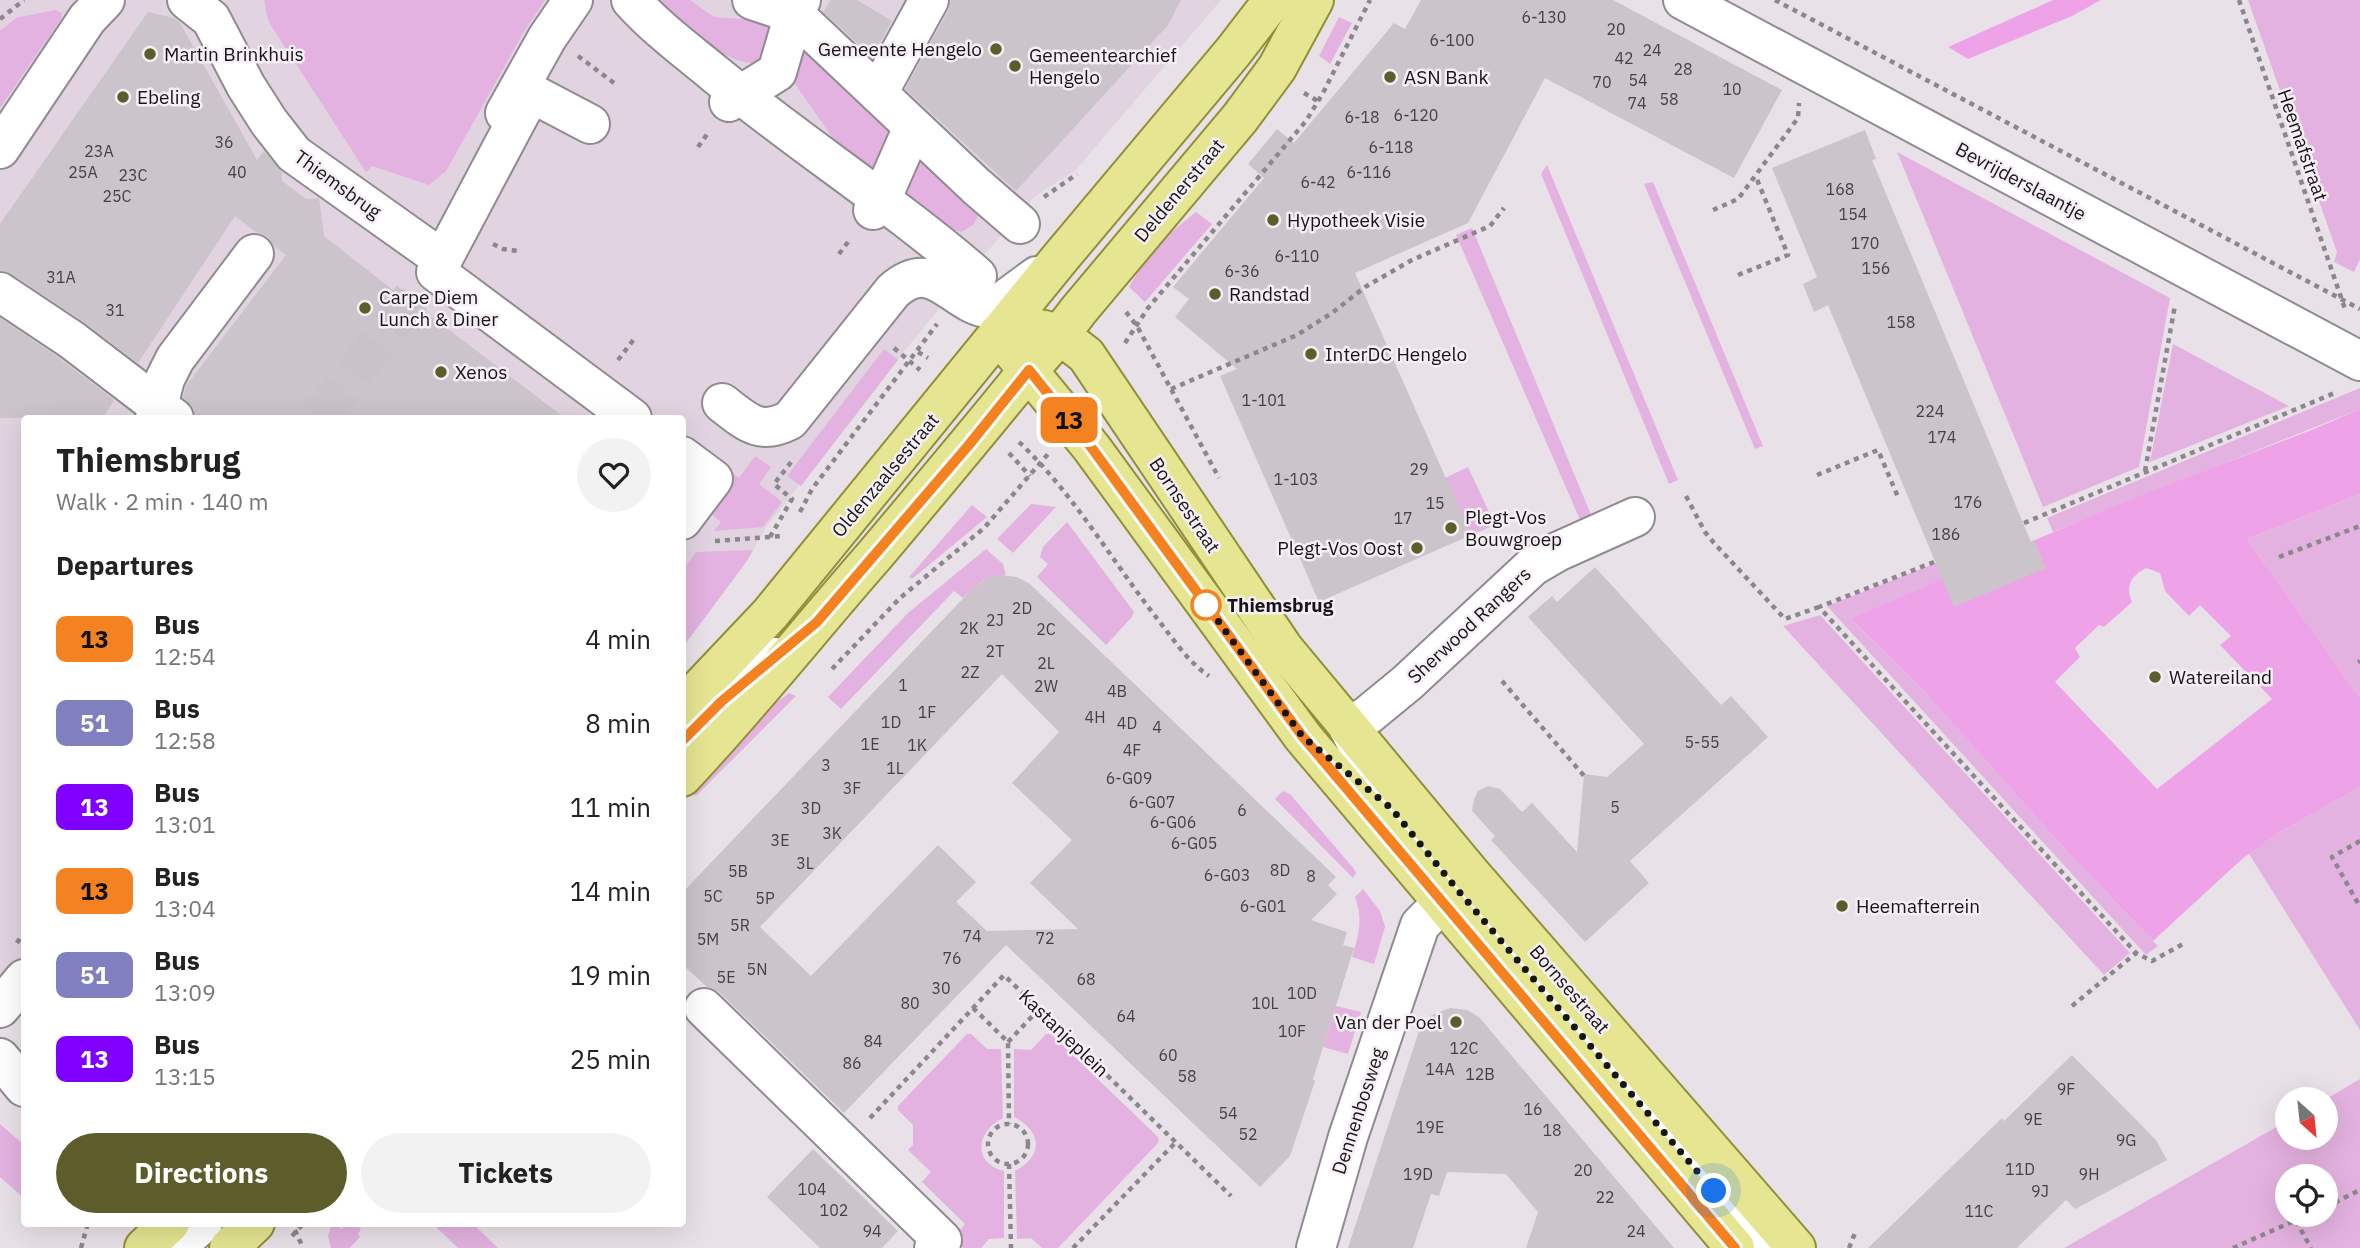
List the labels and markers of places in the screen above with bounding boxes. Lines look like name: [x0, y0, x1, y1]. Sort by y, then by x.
place label: Gemeente Hengelo: [818, 37, 982, 61]
marker: Gemeente Hengelo: [988, 41, 1004, 57]
place label: Martin Brinkhuis: [164, 42, 304, 66]
place label: Gemeentearchief Hengelo: [1029, 43, 1177, 89]
marker: Martin Brinkhuis: [142, 46, 158, 62]
marker: Gemeentearchief Hengelo: [1007, 58, 1023, 74]
place label: ASN Bank: [1404, 65, 1489, 89]
marker: ASN Bank: [1382, 69, 1398, 85]
place label: Ebeling: [137, 85, 200, 109]
marker: Ebeling: [115, 89, 131, 105]
place label: Hypotheek Visie: [1287, 208, 1425, 232]
marker: Hypotheek Visie: [1265, 212, 1281, 228]
place label: Randstad: [1229, 282, 1310, 306]
place label: Carpe Diem Lunch & Diner: [379, 285, 498, 331]
marker: Randstad: [1207, 286, 1223, 302]
marker: Carpe Diem Lunch & Diner: [357, 300, 373, 316]
place label: InterDC Hengelo: [1325, 342, 1467, 366]
marker: InterDC Hengelo: [1303, 346, 1319, 362]
place label: Xenos: [455, 360, 507, 384]
marker: Xenos: [433, 364, 449, 380]
place label: Plegt-Vos Bouwgroep: [1465, 505, 1562, 551]
marker: Plegt-Vos Bouwgroep: [1443, 520, 1459, 536]
place label: Plegt-Vos Oost: [1277, 536, 1403, 560]
marker: Plegt-Vos Oost: [1409, 540, 1425, 556]
marker: Thiemsbrug: [1191, 590, 1221, 620]
place label: Thiemsbrug: [1227, 593, 1334, 617]
place label: Watereiland: [2169, 665, 2272, 689]
marker: Watereiland: [2147, 669, 2163, 685]
place label: Heemafterrein: [1856, 894, 1980, 918]
marker: Heemafterrein: [1834, 898, 1850, 914]
place label: Van der Poel: [1335, 1010, 1442, 1034]
marker: Van der Poel: [1448, 1014, 1464, 1030]

